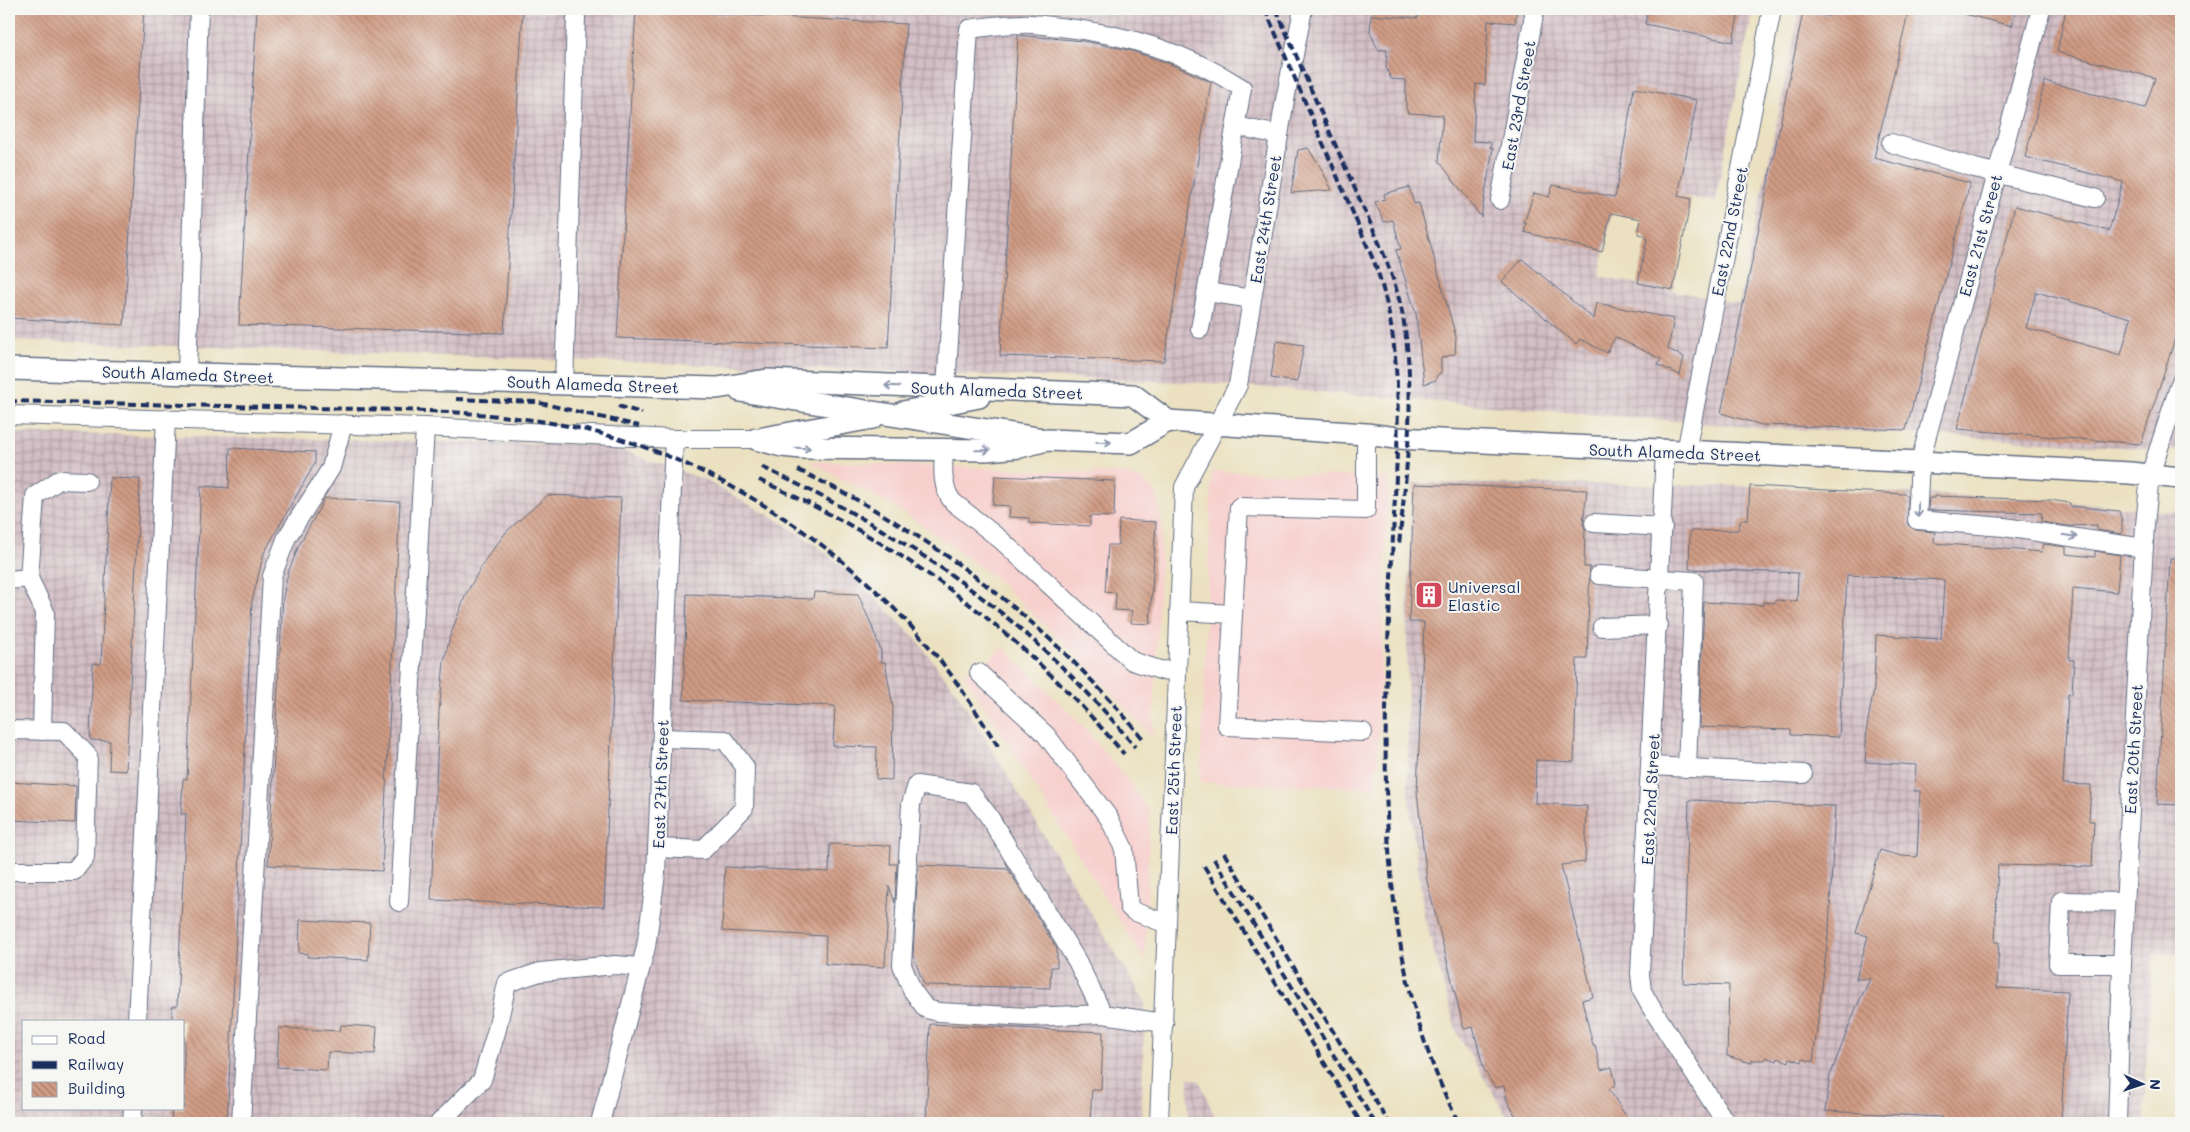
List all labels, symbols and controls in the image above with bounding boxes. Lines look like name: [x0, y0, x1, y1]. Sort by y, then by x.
street label: East 23rd Street: [1496, 38, 1540, 172]
street label: East 24th Street: [1245, 153, 1285, 285]
street label: East 22nd Street: [1706, 164, 1752, 298]
street label: East 21st Street: [1954, 171, 2006, 299]
street label: South Alameda Street: [102, 360, 274, 388]
street label: South Alameda Street: [507, 370, 679, 398]
street label: South Alameda Street: [911, 376, 1083, 404]
one-way arrow: [884, 381, 900, 390]
one-way arrow: [1096, 437, 1112, 447]
street label: South Alameda Street: [1589, 438, 1761, 466]
one-way arrow: [795, 443, 811, 452]
one-way arrow: [975, 446, 991, 455]
one-way arrow: [1913, 502, 1922, 518]
one-way arrow: [2061, 532, 2077, 542]
place label: Universal Elastic: [1448, 576, 1521, 615]
building icon: Universal Elastic: [1414, 580, 1444, 610]
street label: East 20th Street: [2119, 684, 2147, 814]
street label: East 25th Street: [1160, 705, 1186, 835]
street label: East 27th Street: [647, 719, 673, 849]
street label: East 22nd Street: [1636, 733, 1664, 865]
legend: [22, 1020, 185, 1110]
text: Road: [68, 1028, 105, 1048]
text: Railway: [68, 1054, 124, 1074]
north arrow: [2118, 1060, 2168, 1110]
text: Building: [68, 1078, 125, 1098]
text: N: [2146, 1079, 2165, 1091]

